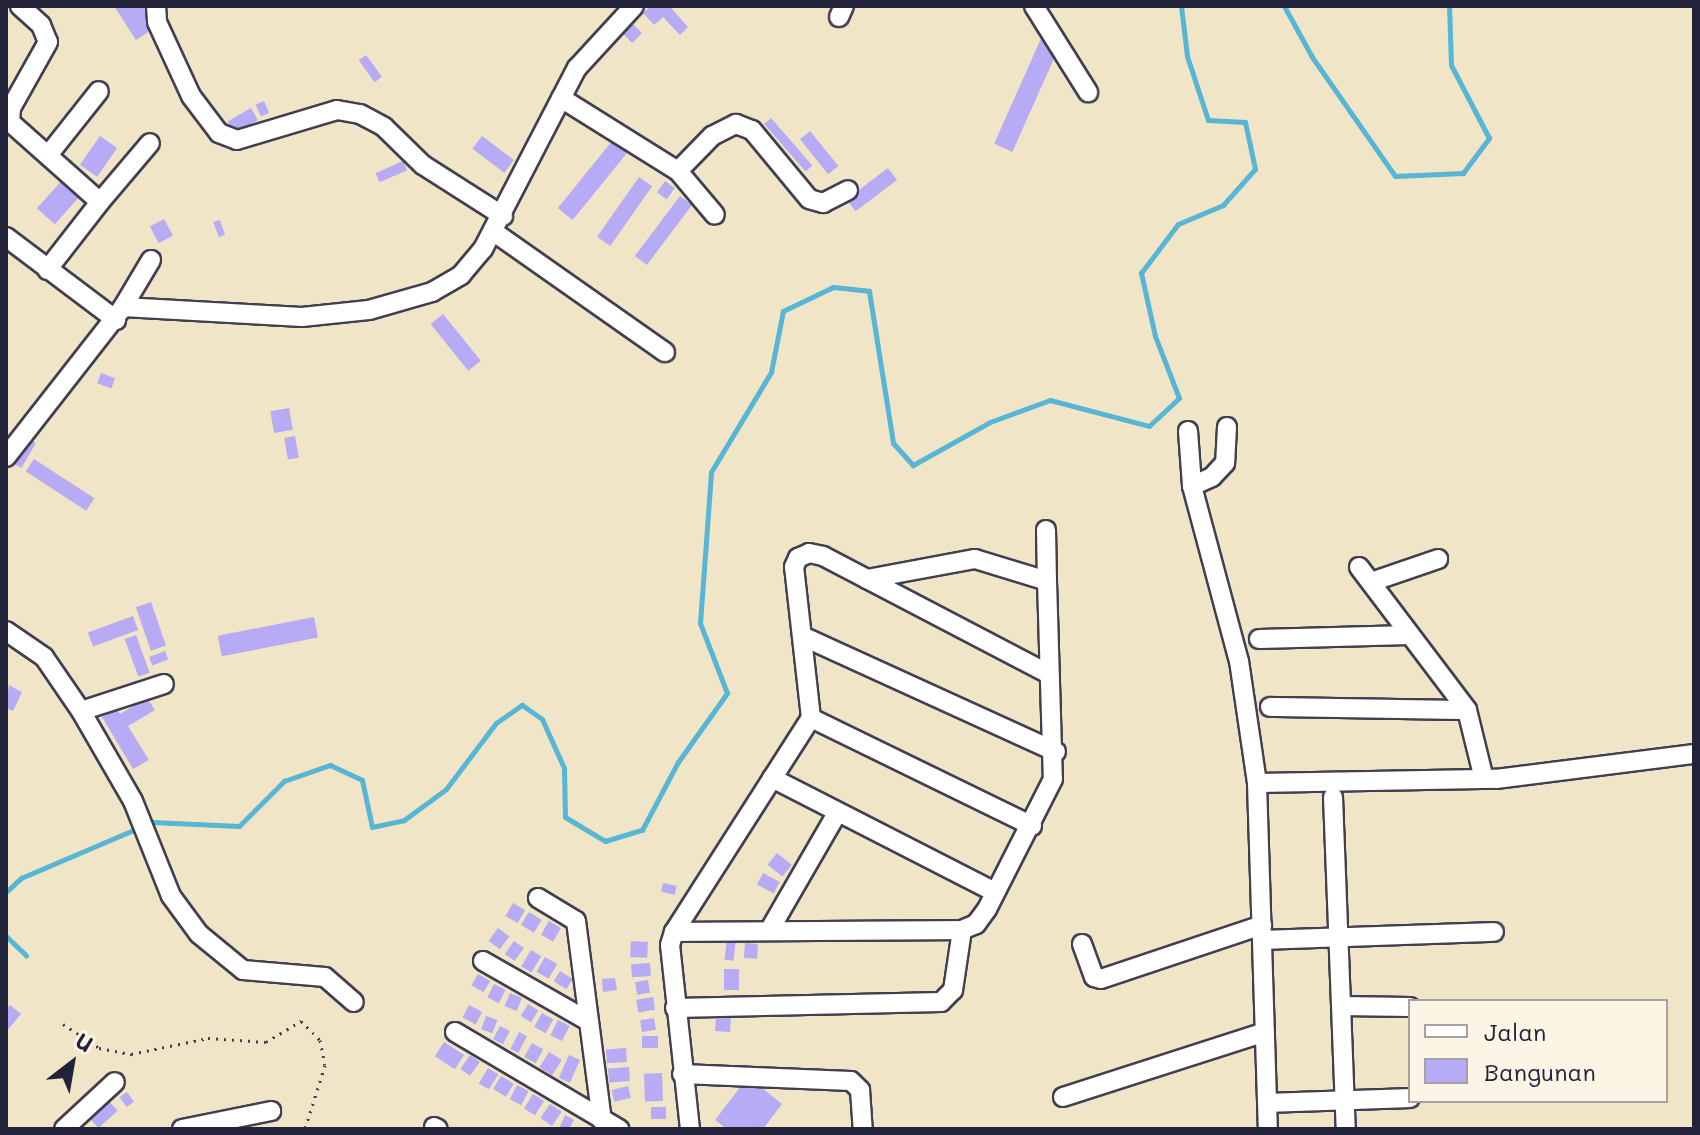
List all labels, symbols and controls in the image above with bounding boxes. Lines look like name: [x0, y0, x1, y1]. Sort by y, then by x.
legend: [1408, 999, 1668, 1103]
text: Jalan: [1484, 1016, 1546, 1047]
north arrow: [32, 1023, 112, 1103]
text: U: [71, 1026, 99, 1058]
text: Bangunan: [1484, 1056, 1596, 1087]

